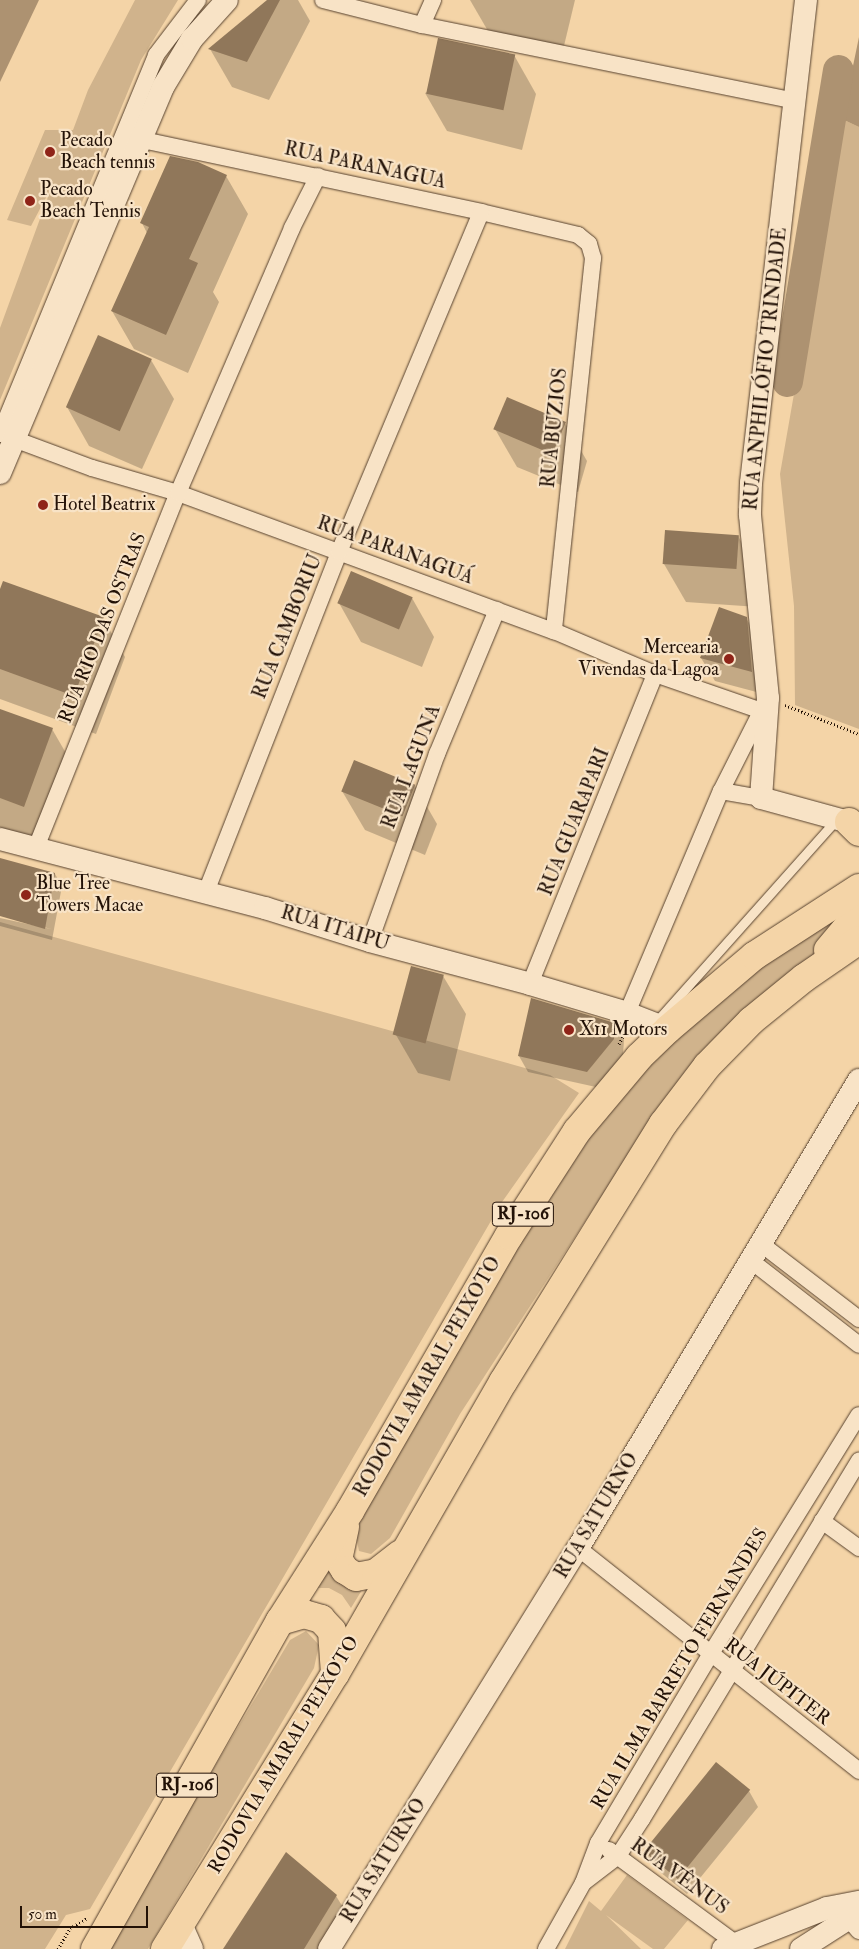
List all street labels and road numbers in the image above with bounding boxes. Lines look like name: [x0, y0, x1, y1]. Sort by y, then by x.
street label: RUA PARANAGUA: [282, 138, 448, 194]
street label: RUA ANPHILÓFIO TRINDADE: [740, 226, 792, 512]
street label: RUA BUZIOS: [537, 367, 573, 489]
street label: RUA PARANAGUÁ: [314, 512, 476, 590]
street label: RUA RIO DAS OSTRAS: [54, 529, 152, 727]
street label: RUA CAMBORIU: [249, 551, 327, 703]
street label: RUA LAGUNA: [378, 702, 446, 832]
street label: RUA GUARAPARI: [535, 745, 615, 899]
street label: RUA ITAIPU: [278, 902, 392, 956]
road number: RJ-106: [492, 1198, 554, 1230]
street label: RODOVIA AMARAL PEIXOTO: [350, 1253, 506, 1501]
street label: RUA SATURNO: [551, 1449, 643, 1583]
street label: RUA ILMA BARRETO FERNANDES: [587, 1524, 773, 1814]
street label: RODOVIA AMARAL PEIXOTO: [204, 1632, 364, 1878]
street label: RUA JÚPITER: [719, 1633, 835, 1731]
road number: RJ-106: [156, 1770, 218, 1800]
street label: RUA SATURNO: [337, 1795, 431, 1927]
street label: RUA VÊNUS: [626, 1834, 732, 1920]

